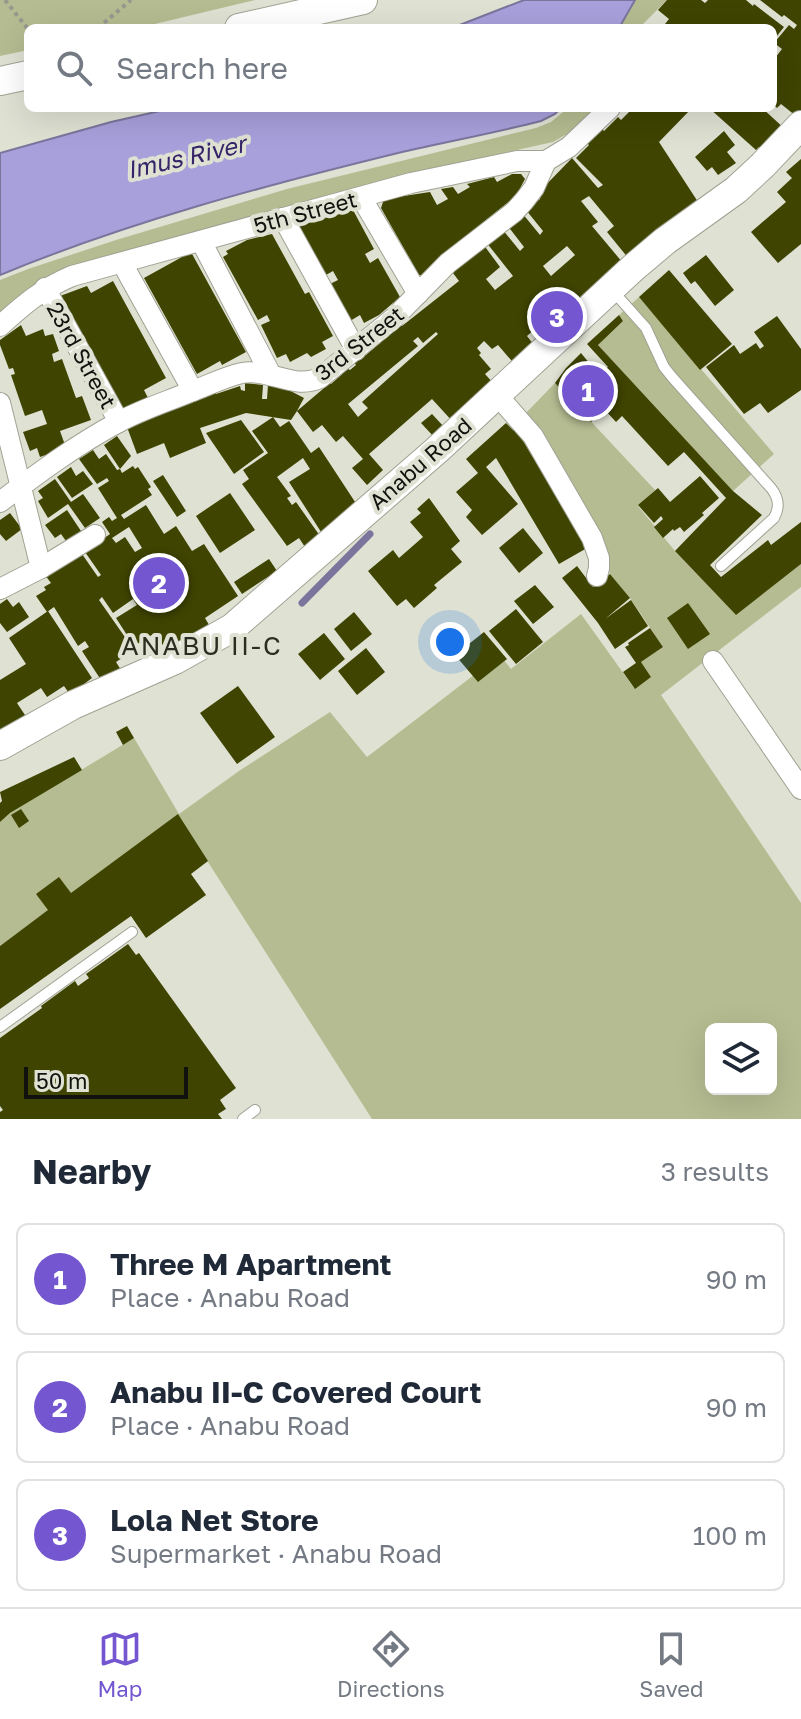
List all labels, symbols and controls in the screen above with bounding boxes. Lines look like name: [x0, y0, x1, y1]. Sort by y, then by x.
search box: [24, 24, 777, 112]
icon: search: [52, 46, 96, 90]
text: Search here: [116, 50, 288, 86]
water label: Imus River: [124, 127, 252, 184]
street label: 5th Street: [250, 185, 360, 239]
pin: 3: [531, 287, 583, 347]
street label: 23rd Street: [42, 297, 122, 413]
street label: 3rd Street: [309, 300, 409, 386]
pin: 1: [562, 361, 614, 421]
street label: Anabu Road: [363, 411, 477, 515]
pin: 2: [133, 553, 185, 613]
your location: [430, 622, 470, 662]
district label: ANABU II-C: [121, 630, 283, 661]
map controls: [705, 1023, 777, 1095]
button: layers: [705, 1023, 777, 1095]
scale bar: [24, 1063, 188, 1099]
text: 50 m: [36, 1067, 87, 1094]
text: Nearby: [32, 1151, 152, 1191]
text: 3 results: [661, 1156, 769, 1187]
text: Three M Apartment: [110, 1246, 392, 1282]
text: 1: [53, 1264, 67, 1295]
text: 90 m: [706, 1264, 767, 1295]
text: Place · Anabu Road: [110, 1282, 350, 1313]
text: Anabu II-C Covered Court: [110, 1374, 481, 1410]
text: 2: [52, 1392, 68, 1423]
text: 90 m: [706, 1392, 767, 1423]
text: Place · Anabu Road: [110, 1410, 350, 1441]
text: Lola Net Store: [110, 1502, 319, 1538]
text: 3: [52, 1520, 68, 1551]
text: 100 m: [693, 1520, 767, 1551]
text: Supermarket · Anabu Road: [110, 1538, 442, 1569]
tab: Map: [97, 1627, 142, 1702]
tab: Directions: [337, 1627, 445, 1702]
tab: Saved: [639, 1627, 704, 1702]

